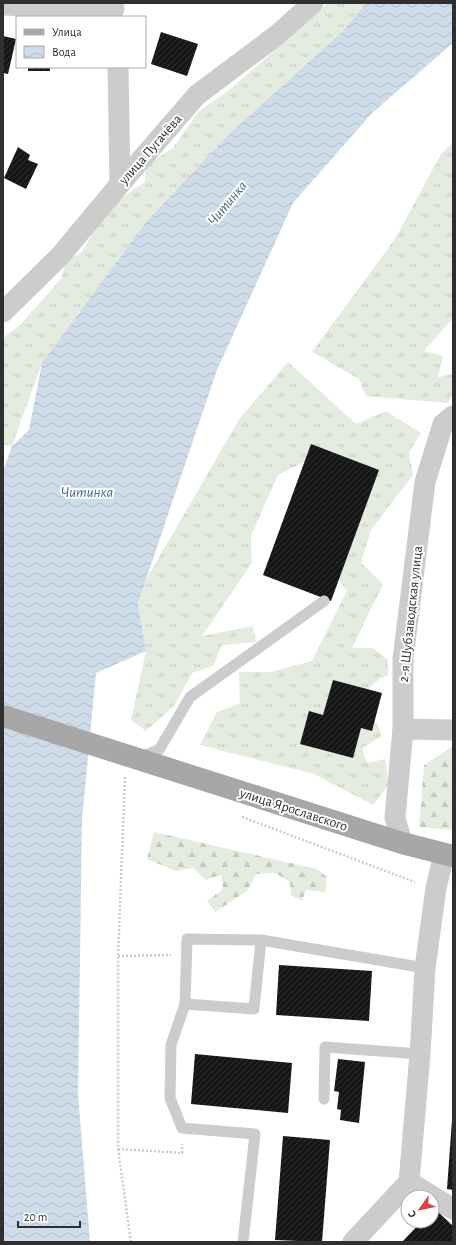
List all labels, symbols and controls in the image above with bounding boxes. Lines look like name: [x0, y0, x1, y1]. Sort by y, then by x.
legend: [16, 16, 146, 68]
text: Улица: [52, 26, 82, 38]
text: Вода: [52, 46, 76, 58]
street label: улица Пугачёва: [116, 112, 185, 188]
water label: Читинка: [205, 178, 250, 228]
water label: Читинка: [61, 485, 113, 500]
street label: 2-я Шубзаводская улица: [397, 545, 425, 683]
street label: улица Ярославского: [237, 786, 349, 834]
north arrow: [400, 1189, 440, 1229]
scale bar: [18, 1203, 80, 1229]
text: С: [406, 1209, 418, 1220]
text: 20 m: [24, 1211, 47, 1223]

